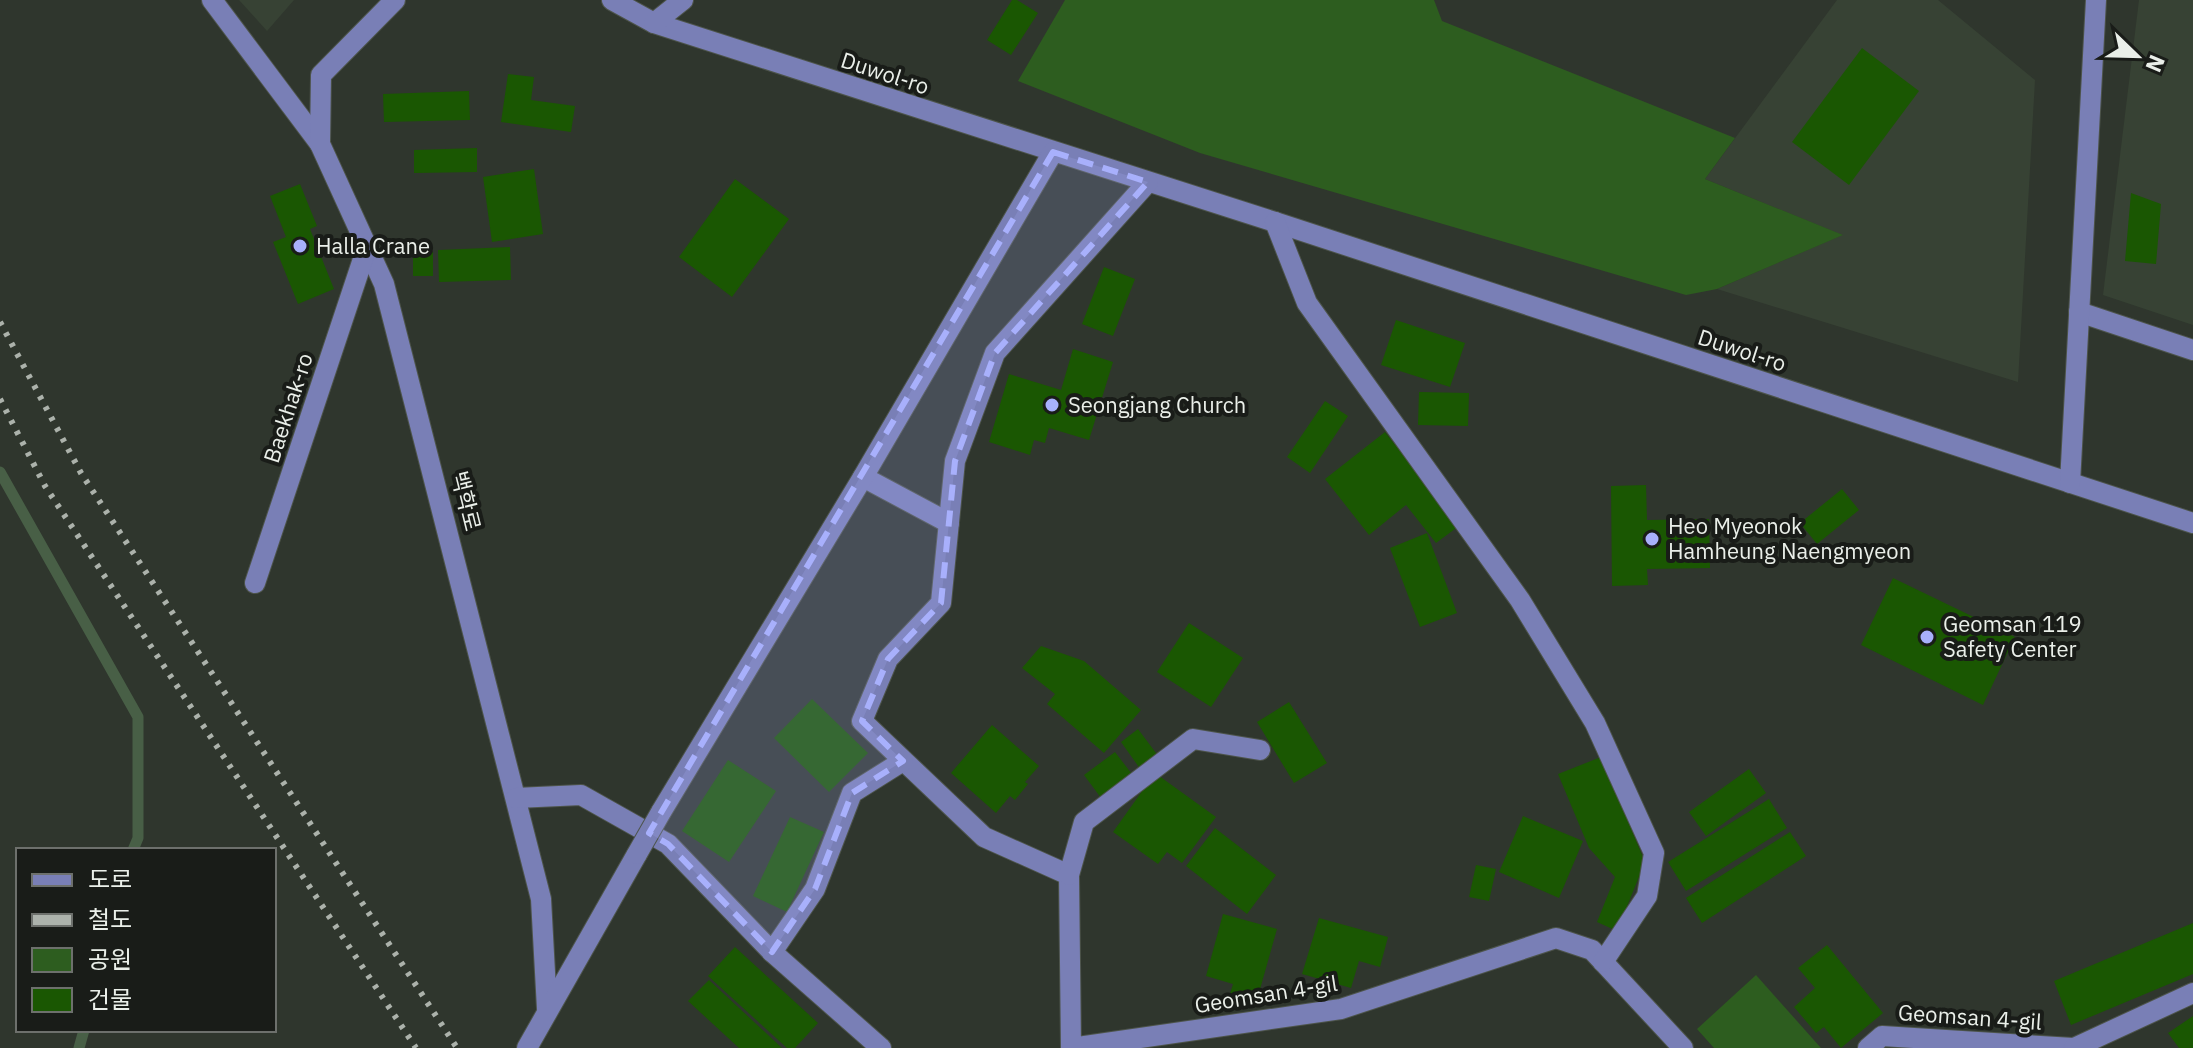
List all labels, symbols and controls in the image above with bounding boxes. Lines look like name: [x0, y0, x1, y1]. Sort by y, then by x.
north arrow: [2097, 16, 2177, 96]
street label: Duwol-ro: [837, 45, 933, 100]
text: N: [2139, 51, 2172, 77]
place label: Halla Crane: [316, 231, 430, 260]
marker: Halla Crane: [291, 237, 309, 255]
street label: Duwol-ro: [1694, 322, 1790, 377]
street label: Baekhak-ro: [256, 349, 319, 466]
place label: Seongjang Church: [1068, 390, 1246, 419]
marker: Seongjang Church: [1043, 396, 1061, 414]
street label: 백학로: [445, 468, 488, 534]
place label: Heo Myeonok Hamheung Naengmyeon: [1668, 511, 1911, 565]
marker: Heo Myeonok Hamheung Naengmyeon: [1643, 530, 1661, 548]
place label: Geomsan 119 Safety Center: [1943, 609, 2082, 663]
marker: Geomsan 119 Safety Center: [1918, 628, 1936, 646]
legend: [16, 848, 276, 1032]
text: 도로: [88, 863, 132, 895]
text: 철도: [88, 903, 132, 935]
text: 공원: [88, 943, 132, 975]
street label: Geomsan 4-gil: [1192, 968, 1339, 1019]
text: 건물: [88, 983, 132, 1015]
street label: Geomsan 4-gil: [1897, 997, 2043, 1036]

